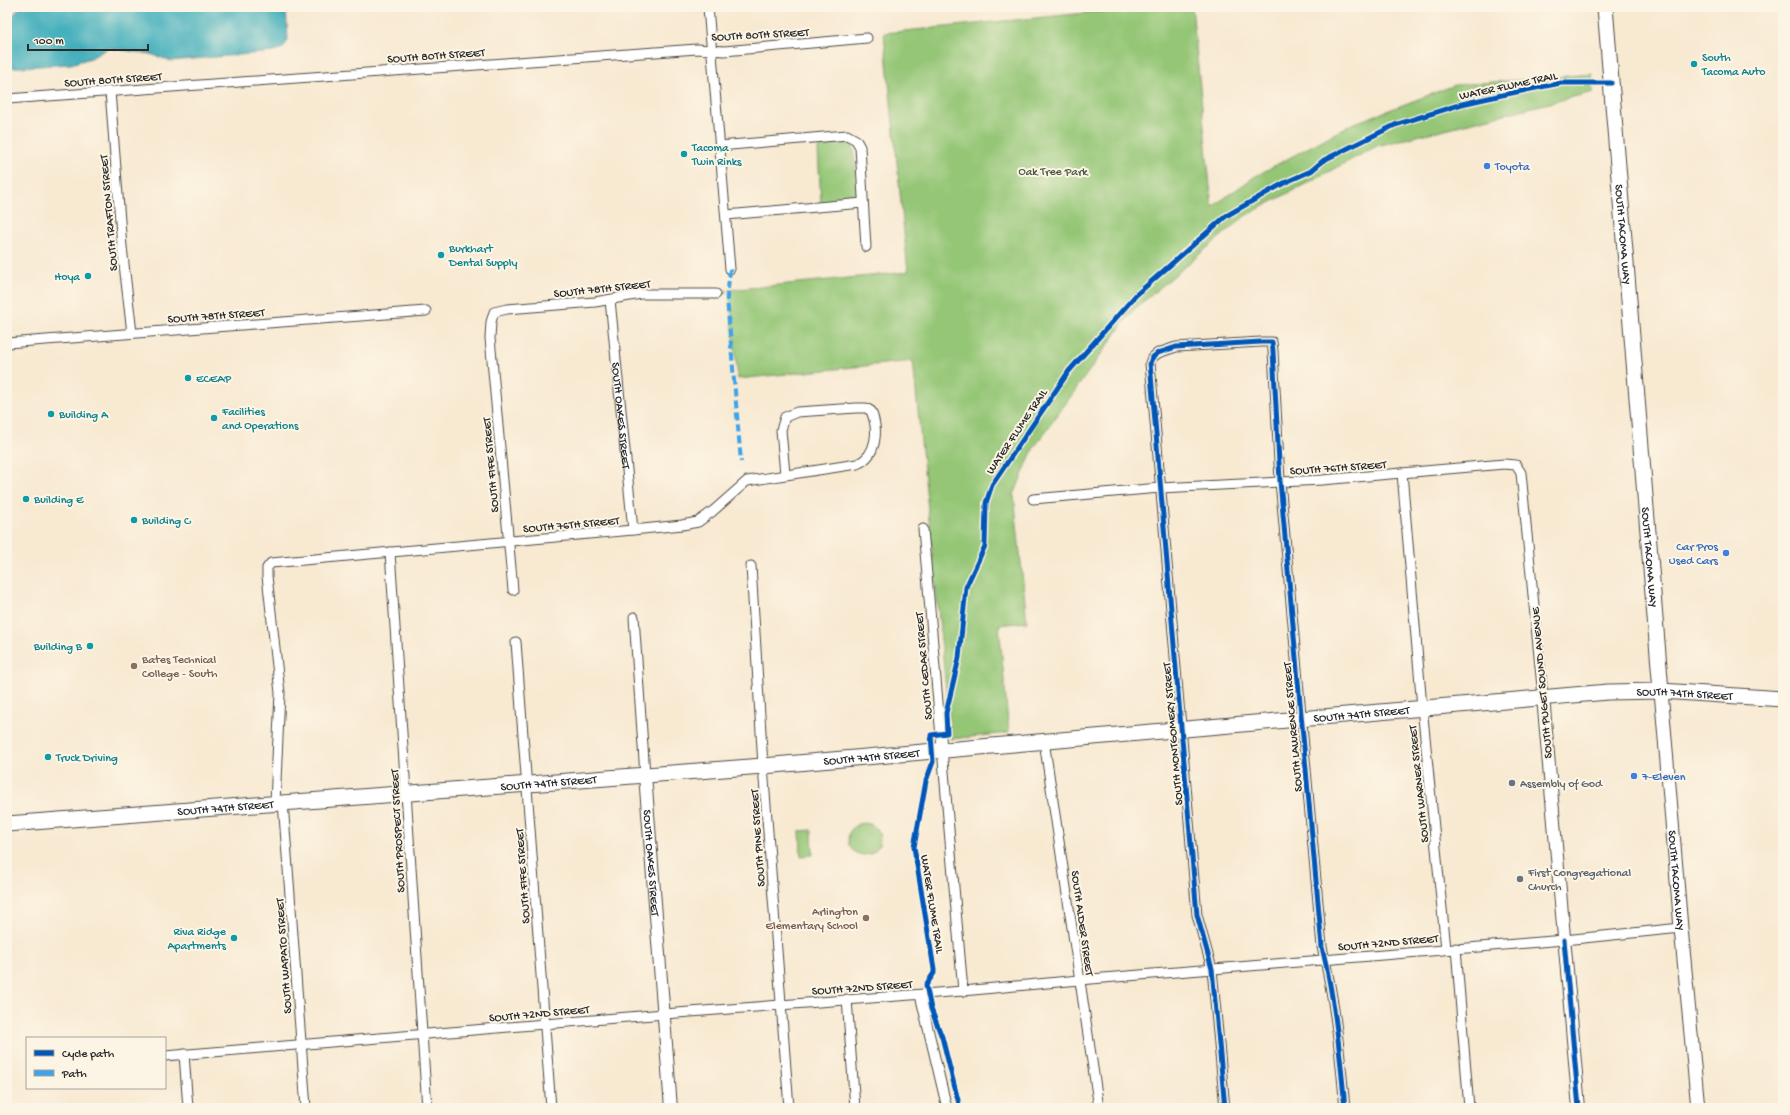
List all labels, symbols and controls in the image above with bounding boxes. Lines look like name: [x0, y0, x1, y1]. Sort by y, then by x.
scale bar: [28, 26, 148, 52]
street label: SOUTH 80TH STREET: [711, 26, 811, 46]
text: 100 m: [33, 35, 64, 49]
street label: SOUTH 80TH STREET: [387, 47, 487, 67]
place label: South Tacoma Auto: [1701, 52, 1765, 80]
marker: South Tacoma Auto: [1689, 59, 1699, 69]
street label: WATER FLUME TRAIL: [1458, 70, 1559, 104]
street label: SOUTH 80TH STREET: [64, 71, 164, 91]
place label: Tacoma Twin Rinks: [691, 142, 742, 170]
marker: Tacoma Twin Rinks: [679, 149, 689, 159]
street label: SOUTH TRAFTON STREET: [98, 153, 122, 272]
marker: Toyota: [1482, 161, 1492, 171]
place label: Toyota: [1494, 161, 1530, 175]
park label: Oak Tree Park: [1018, 166, 1089, 180]
street label: SOUTH TACOMA WAY: [1611, 184, 1633, 286]
place label: Burkhart Dental Supply: [448, 243, 517, 271]
marker: Burkhart Dental Supply: [436, 250, 446, 260]
place label: Hoya: [54, 271, 80, 285]
marker: Hoya: [83, 271, 93, 281]
street label: SOUTH 78TH STREET: [553, 278, 653, 302]
street label: SOUTH 78TH STREET: [167, 307, 266, 327]
street label: SOUTH OAKES STREET: [607, 362, 632, 471]
marker: ECEAP: [183, 373, 193, 383]
place label: ECEAP: [196, 373, 232, 387]
street label: WATER FLUME TRAIL: [984, 386, 1052, 477]
place label: Facilities and Operations: [221, 406, 299, 434]
marker: Building A: [46, 409, 56, 419]
place label: Building A: [58, 409, 109, 423]
marker: Facilities and Operations: [209, 413, 219, 423]
street label: SOUTH FIFE STREET: [481, 415, 503, 513]
street label: SOUTH 76TH STREET: [1289, 459, 1388, 479]
marker: Building E: [21, 494, 31, 504]
place label: Building E: [33, 494, 84, 508]
street label: SOUTH TACOMA WAY: [1637, 507, 1659, 608]
marker: Building C: [129, 515, 139, 525]
place label: Building C: [141, 515, 192, 529]
street label: SOUTH 76TH STREET: [522, 515, 621, 537]
place label: Car Pros Used Cars: [1669, 541, 1719, 569]
marker: Car Pros Used Cars: [1721, 548, 1731, 558]
street label: SOUTH PUGET SOUND AVENUE: [1529, 606, 1557, 759]
street label: SOUTH CEDAR STREET: [913, 610, 937, 720]
place label: Building B: [33, 641, 83, 655]
marker: Building B: [85, 641, 95, 651]
place label: Bates Technical College - South: [141, 654, 218, 682]
street label: SOUTH MONTGOMERY STREET: [1161, 660, 1187, 806]
street label: SOUTH LAWRENCE STREET: [1281, 660, 1307, 792]
marker: Bates Technical College - South: [129, 661, 139, 671]
street label: SOUTH 74TH STREET: [1636, 686, 1734, 705]
street label: SOUTH 74TH STREET: [1313, 704, 1412, 727]
street label: SOUTH WARNER STREET: [1407, 723, 1433, 843]
street label: SOUTH 74TH STREET: [823, 747, 922, 770]
marker: Truck Driving: [43, 752, 53, 762]
place label: Truck Driving: [55, 752, 118, 766]
street label: SOUTH PROSPECT STREET: [389, 767, 409, 893]
marker: 7-Eleven: [1629, 771, 1639, 781]
place label: 7-Eleven: [1641, 771, 1686, 785]
street label: SOUTH 74TH STREET: [500, 774, 599, 795]
marker: Assembly of God: [1507, 778, 1517, 788]
place label: Assembly of God: [1520, 778, 1603, 792]
street label: SOUTH PINE STREET: [749, 787, 769, 887]
street label: SOUTH 74TH STREET: [177, 798, 275, 820]
street label: SOUTH OAKES STREET: [639, 809, 661, 918]
street label: SOUTH FIFE STREET: [514, 826, 534, 924]
street label: SOUTH TACOMA WAY: [1664, 830, 1686, 932]
street label: WATER FLUME TRAIL: [916, 854, 946, 955]
place label: First Congregational Church: [1527, 867, 1631, 895]
street label: SOUTH ALDER STREET: [1067, 870, 1096, 978]
marker: First Congregational Church: [1515, 874, 1525, 884]
street label: SOUTH WAPATO STREET: [274, 896, 296, 1014]
place label: Arlington Elementary School: [766, 906, 858, 934]
marker: Arlington Elementary School: [861, 913, 871, 923]
place label: Riva Ridge Apartments: [167, 926, 227, 954]
marker: Riva Ridge Apartments: [229, 933, 239, 943]
street label: SOUTH 72ND STREET: [1337, 933, 1440, 955]
street label: SOUTH 72ND STREET: [811, 978, 914, 999]
street label: SOUTH 72ND STREET: [488, 1004, 591, 1026]
legend: [26, 1037, 166, 1089]
text: Cycle path: [62, 1048, 115, 1062]
text: Path: [61, 1068, 87, 1082]

